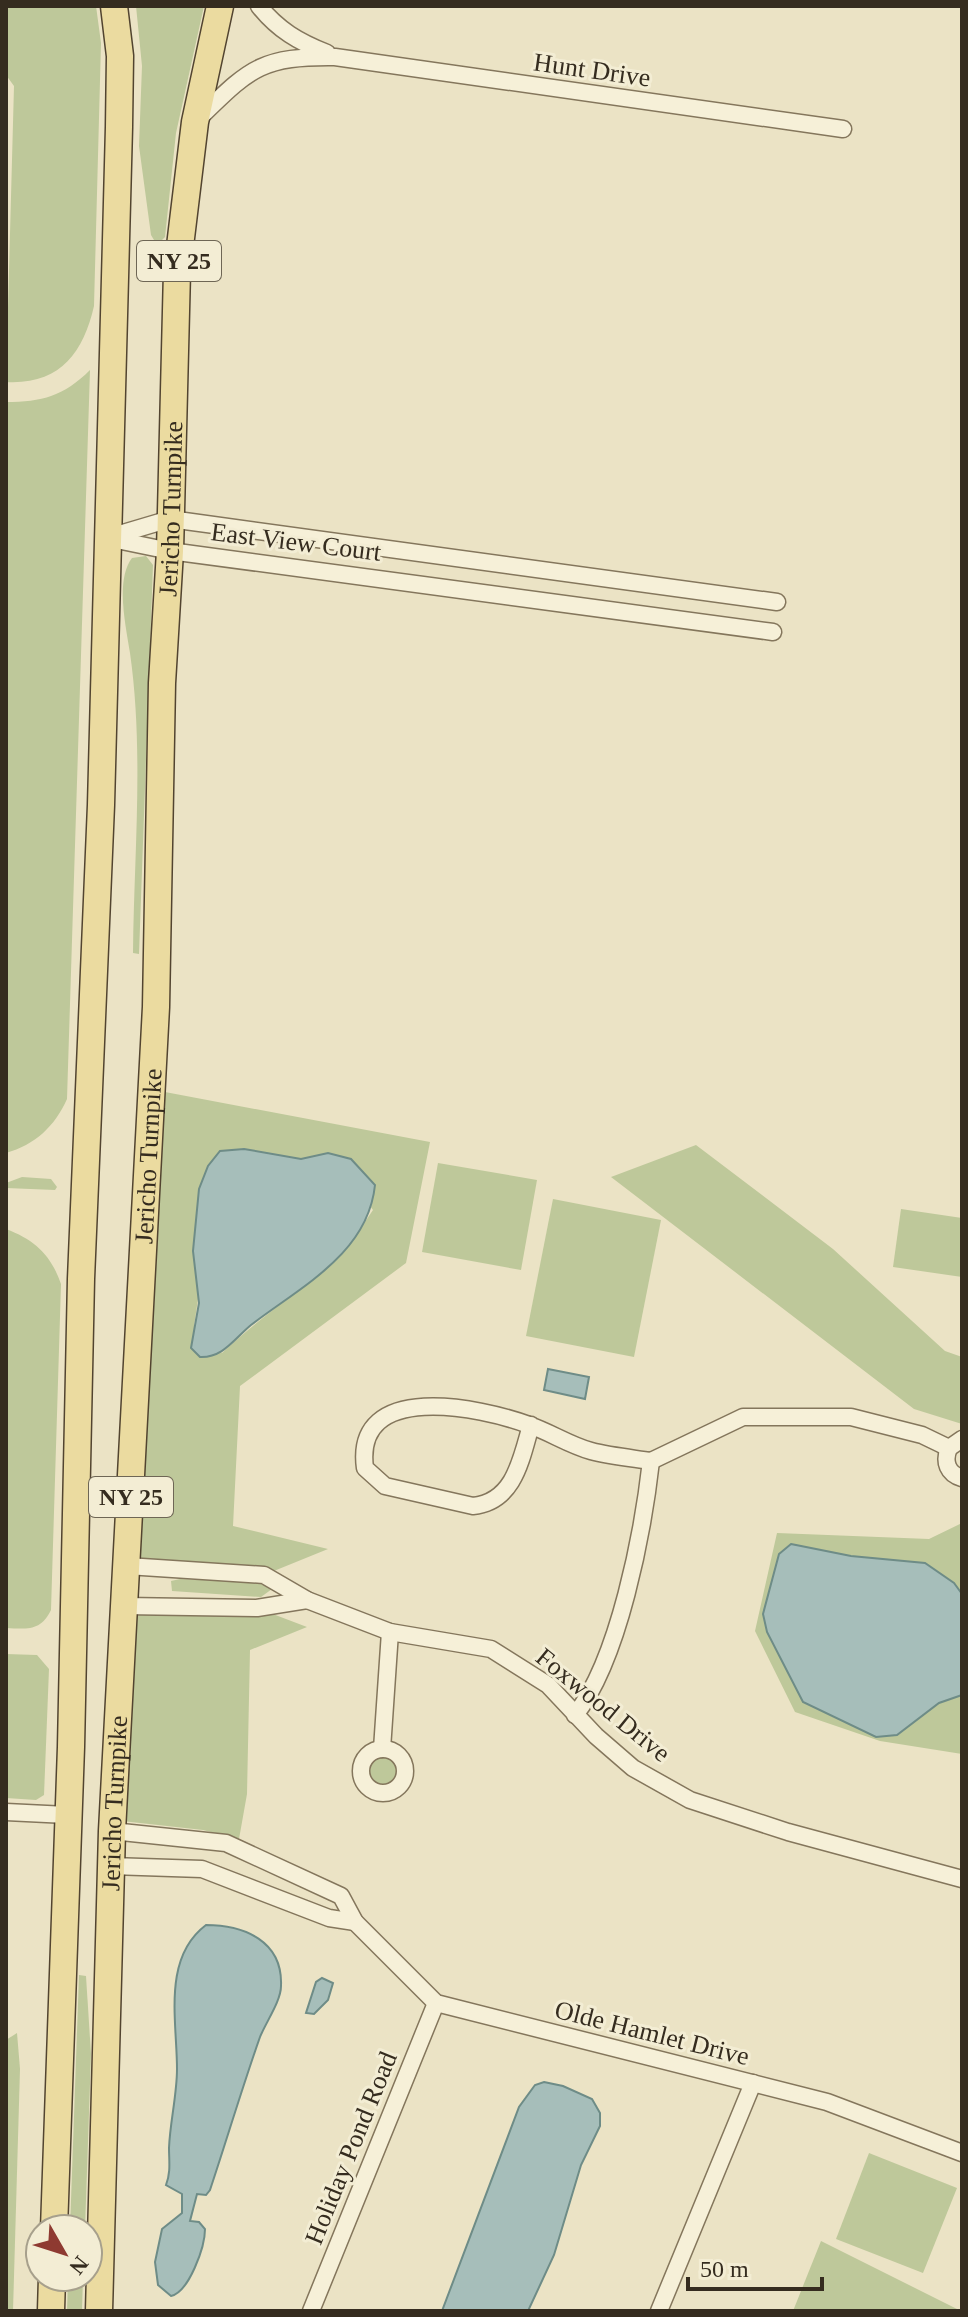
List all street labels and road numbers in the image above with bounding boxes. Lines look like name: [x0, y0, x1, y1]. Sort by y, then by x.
street label: Hunt Drive: [532, 47, 652, 93]
road number: NY 25: [137, 241, 221, 281]
street label: Jericho Turnpike: [153, 421, 188, 597]
street label: East View Court: [209, 517, 384, 567]
street label: Jericho Turnpike: [129, 1068, 167, 1245]
road number: NY 25: [89, 1477, 173, 1517]
street label: Foxwood Drive: [530, 1642, 676, 1768]
street label: Jericho Turnpike: [96, 1715, 133, 1891]
street label: Olde Hamlet Drive: [552, 1995, 752, 2071]
street label: Holiday Pond Road: [299, 2047, 403, 2249]

